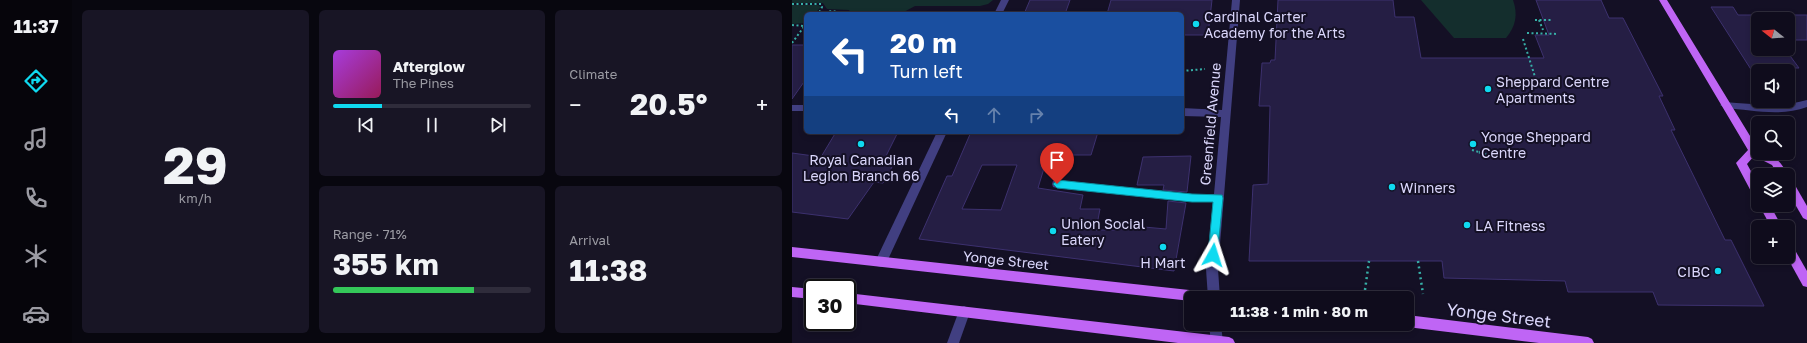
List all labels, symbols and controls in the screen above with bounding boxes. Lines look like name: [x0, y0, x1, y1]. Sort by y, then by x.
place label: Cardinal Carter Academy for the Arts: [1204, 8, 1345, 41]
north arrow: [1751, 12, 1795, 56]
map controls: [1751, 12, 1795, 264]
text: 11:37: [13, 15, 59, 37]
marker: Cardinal Carter Academy for the Arts: [1191, 19, 1201, 29]
text: 20 m: [890, 26, 957, 59]
icon: left: [824, 28, 876, 80]
text: Afterglow: [393, 57, 465, 75]
text: Turn left: [890, 60, 963, 82]
street label: Greenfield Avenue: [1196, 62, 1224, 186]
button: sound: [1751, 64, 1795, 108]
text: Climate: [569, 66, 617, 82]
icon: directions: [22, 67, 50, 95]
place label: Sheppard Centre Apartments: [1496, 73, 1609, 106]
text: The Pines: [393, 75, 454, 91]
marker: Sheppard Centre Apartments: [1483, 84, 1493, 94]
text: 20.5°: [630, 86, 707, 122]
text: −: [569, 91, 581, 118]
text: +: [756, 91, 768, 118]
icon: left: [941, 104, 963, 126]
icon: ahead: [983, 104, 1005, 126]
icon: right: [1025, 104, 1047, 126]
icon: previous: [355, 114, 377, 136]
icon: pause: [421, 114, 443, 136]
icon: next: [487, 114, 509, 136]
button: search: [1751, 116, 1795, 160]
icon: music: [22, 125, 50, 153]
place label: Yonge Sheppard Centre: [1481, 128, 1591, 161]
text: 29: [163, 133, 228, 195]
marker: Royal Canadian Legion Branch 66: [856, 139, 866, 149]
marker: Yonge Sheppard Centre: [1468, 139, 1478, 149]
pin: [1040, 143, 1074, 184]
icon: arrive: [1046, 149, 1068, 171]
place label: Royal Canadian Legion Branch 66: [803, 151, 919, 184]
button: layers: [1751, 168, 1795, 212]
place label: Winners: [1400, 179, 1455, 196]
marker: Winners: [1387, 182, 1397, 192]
icon: phone: [22, 184, 50, 212]
text: km/h: [179, 190, 212, 206]
place label: Union Social Eatery: [1061, 215, 1145, 248]
place label: LA Fitness: [1475, 217, 1546, 234]
marker: LA Fitness: [1462, 220, 1472, 230]
button: +: [1751, 220, 1795, 264]
text: Range · 71%: [333, 226, 407, 242]
marker: Union Social Eatery: [1048, 226, 1058, 236]
text: Arrival: [569, 232, 610, 248]
position arrow: [1192, 234, 1234, 276]
icon: climate: [22, 242, 50, 270]
marker: H Mart: [1158, 242, 1168, 252]
text: 355 km: [333, 246, 439, 282]
street label: Yonge Street: [962, 247, 1050, 273]
text: 11:38: [569, 252, 647, 288]
place label: H Mart: [1140, 254, 1186, 271]
place label: CIBC: [1677, 263, 1710, 280]
marker: CIBC: [1713, 266, 1723, 276]
speed limit sign: 30: [804, 279, 856, 331]
street label: Yonge Street: [1446, 298, 1553, 332]
icon: car: [22, 300, 50, 328]
text: 11:38 · 1 min · 80 m: [1230, 302, 1368, 320]

